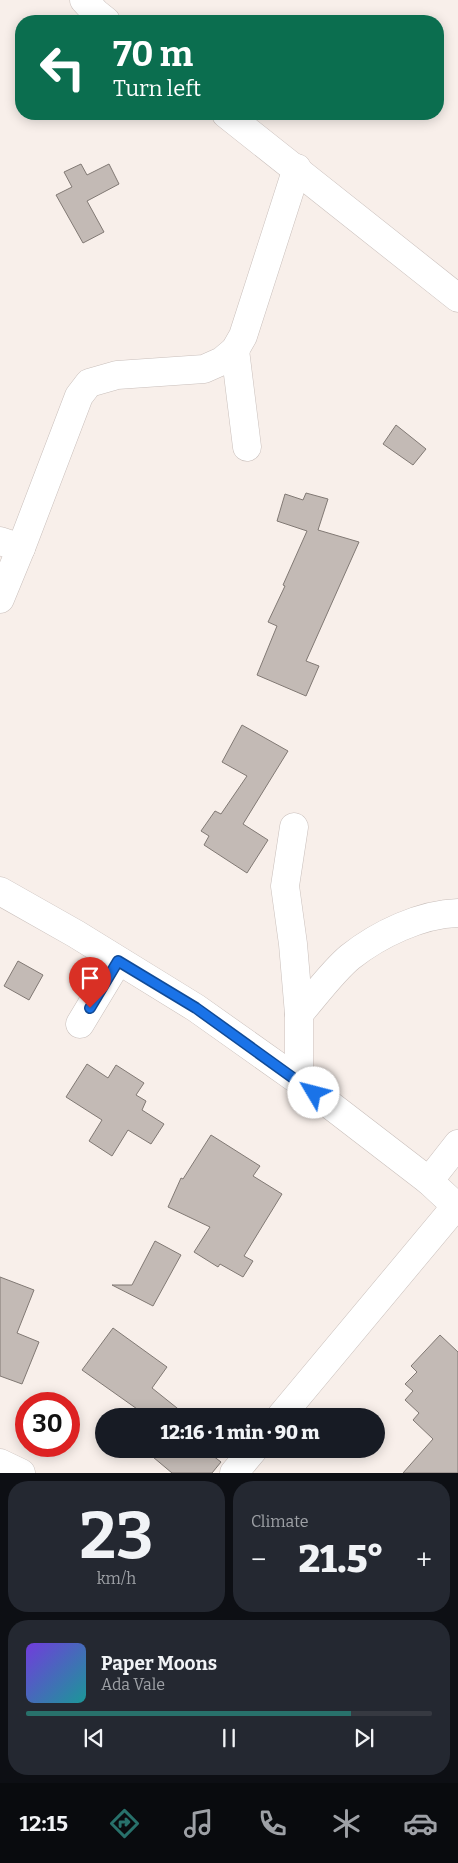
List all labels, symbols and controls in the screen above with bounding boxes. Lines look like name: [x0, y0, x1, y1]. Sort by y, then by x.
text: 70 m: [113, 33, 193, 75]
icon: left: [30, 35, 95, 100]
text: Turn left: [113, 75, 201, 102]
pin: [69, 957, 111, 1008]
icon: arrive: [76, 964, 104, 992]
position arrow: [287, 1066, 339, 1118]
speed limit sign: 30: [15, 1392, 80, 1457]
text: 12:16 · 1 min · 90 m: [161, 1421, 319, 1444]
text: 23: [79, 1497, 154, 1575]
text: Climate: [251, 1512, 309, 1531]
text: 21.5°: [298, 1536, 384, 1582]
text: −: [251, 1543, 266, 1576]
text: +: [416, 1543, 432, 1576]
text: km/h: [97, 1569, 136, 1588]
text: Paper Moons: [101, 1652, 217, 1675]
text: Ada Vale: [101, 1675, 165, 1694]
icon: previous: [80, 1724, 108, 1752]
icon: pause: [215, 1724, 243, 1752]
icon: next: [350, 1724, 378, 1752]
icon: directions: [107, 1806, 142, 1841]
icon: music: [181, 1806, 216, 1841]
icon: phone: [255, 1806, 290, 1841]
icon: climate: [329, 1806, 364, 1841]
icon: car: [403, 1806, 438, 1841]
text: 12:15: [20, 1810, 68, 1837]

